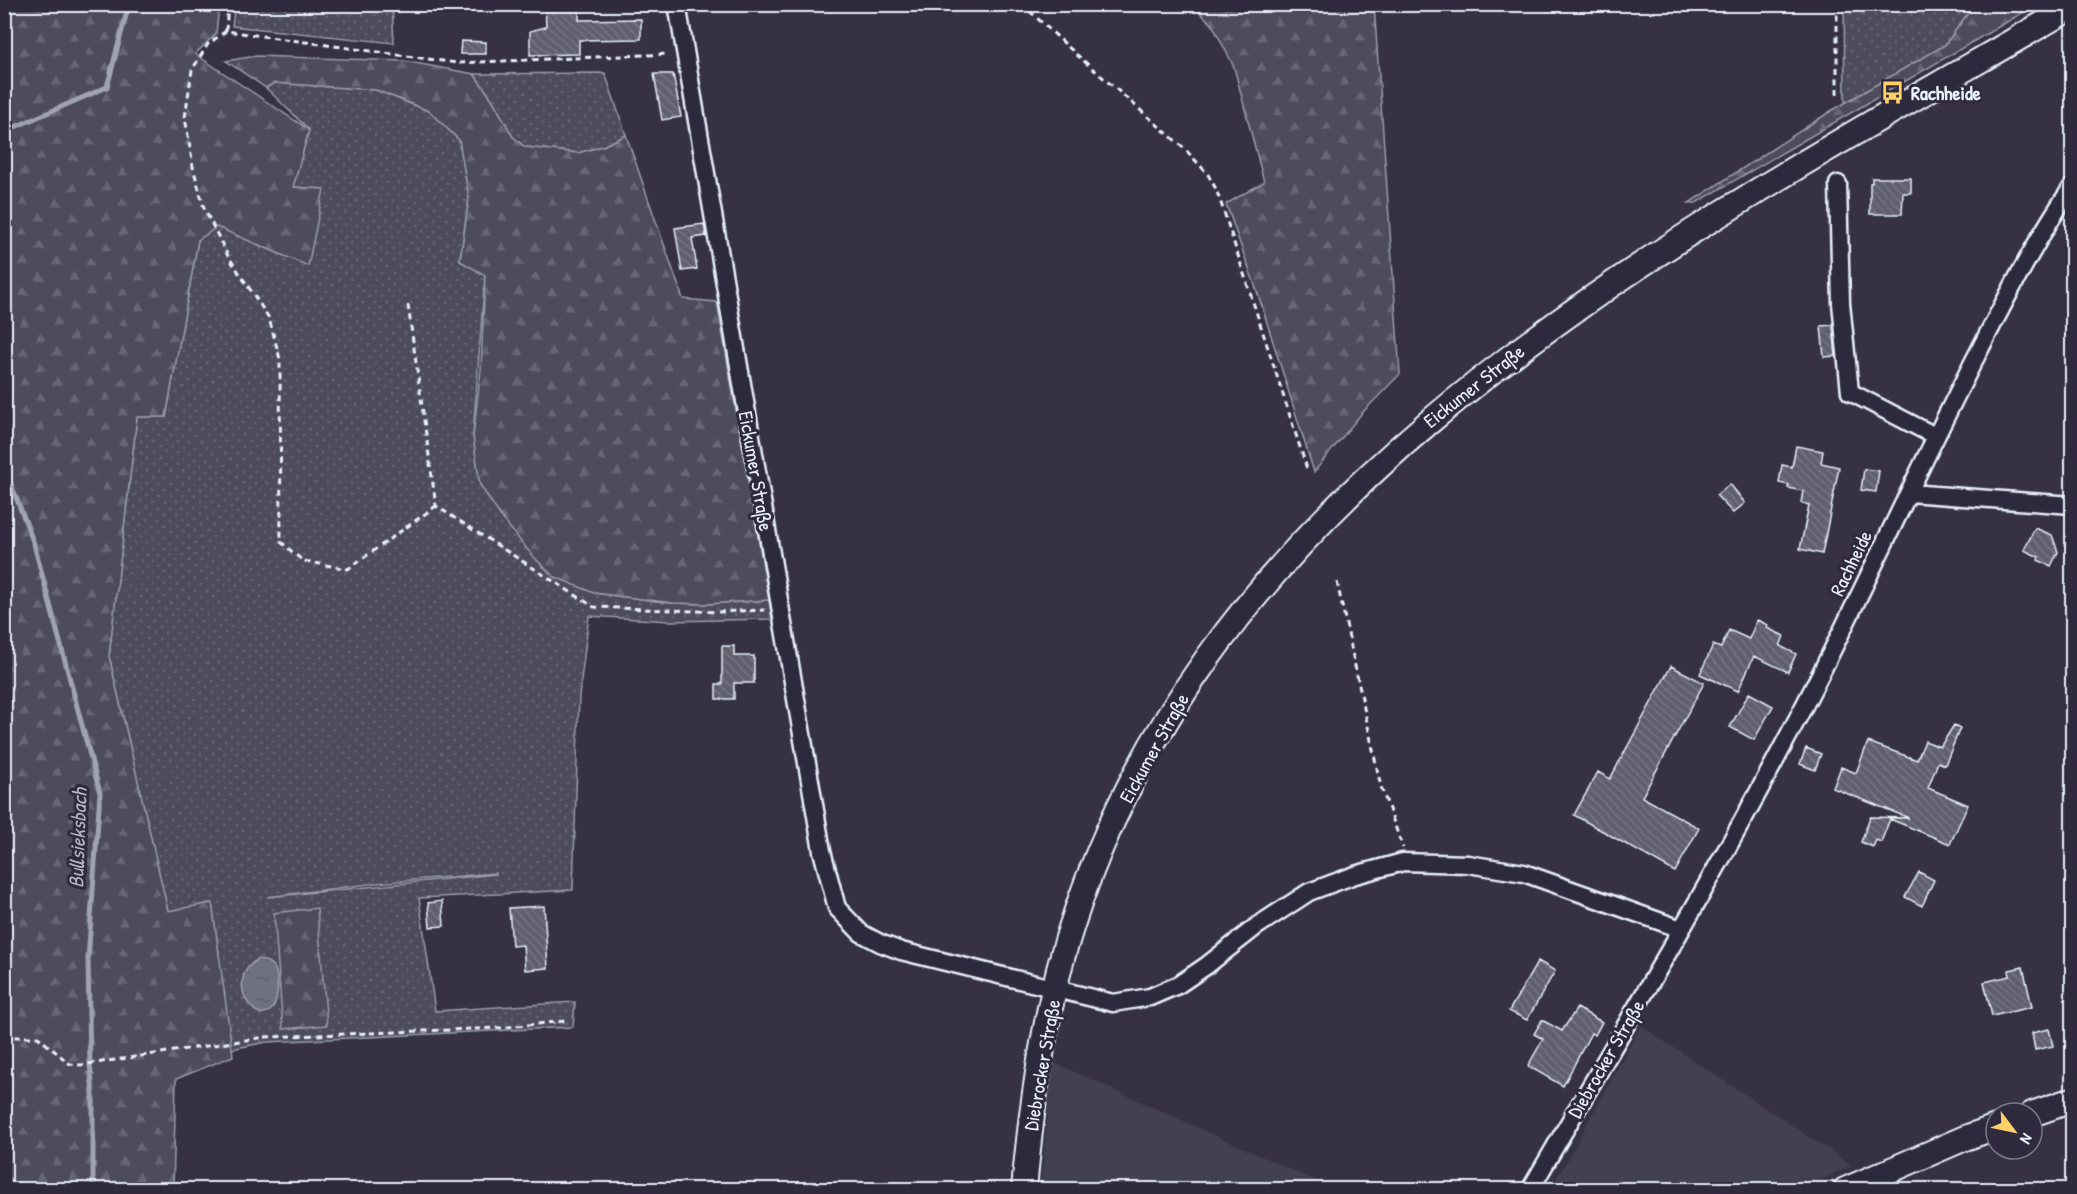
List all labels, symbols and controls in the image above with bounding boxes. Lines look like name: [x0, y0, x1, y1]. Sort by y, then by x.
place label: Rachheide: [1911, 79, 1981, 106]
bus stop icon: Rachheide: [1880, 80, 1906, 106]
street label: Eickumer Straße: [1418, 338, 1530, 434]
street label: Eickumer Straße: [733, 409, 780, 533]
street label: Rachheide: [1823, 526, 1878, 600]
street label: Eickumer Straße: [1112, 688, 1195, 807]
water label: Bullsieksbach: [61, 786, 94, 888]
street label: Diebrocker Straße: [1561, 995, 1650, 1123]
street label: Diebrocker Straße: [1017, 997, 1066, 1132]
north arrow: [1984, 1101, 2044, 1161]
text: N: [2015, 1130, 2038, 1149]

